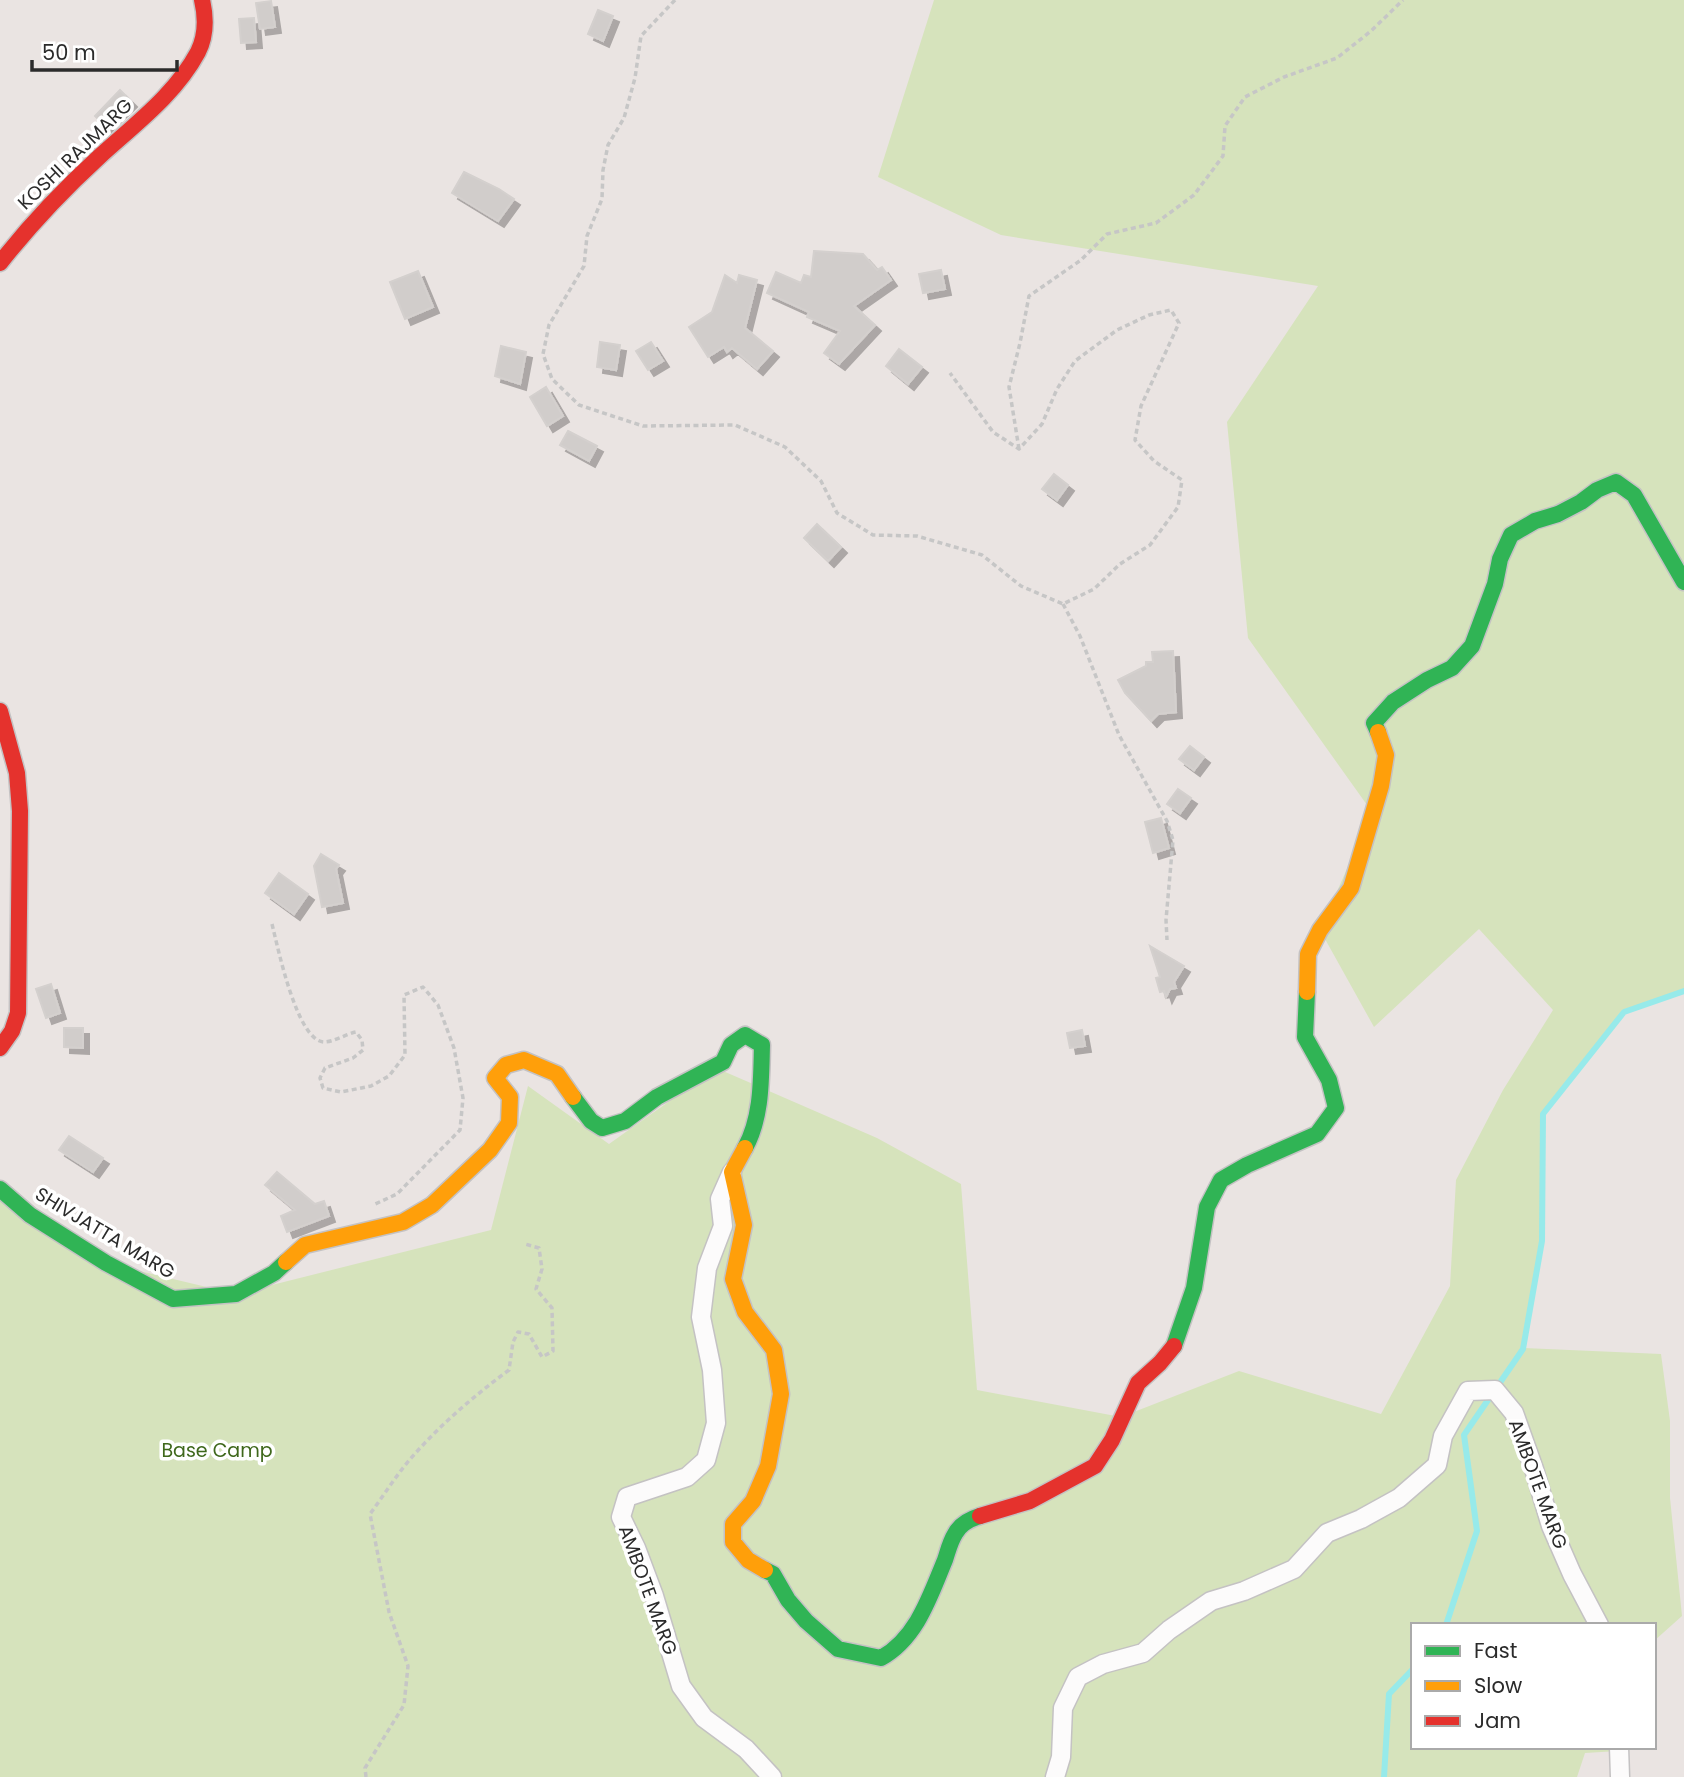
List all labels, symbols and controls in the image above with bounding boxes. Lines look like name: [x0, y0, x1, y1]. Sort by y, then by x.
scale bar: [32, 28, 177, 72]
text: 50 m: [42, 38, 96, 67]
street label: KOSHI RAJMARG: [12, 92, 138, 216]
street label: SHIVJATTA MARG: [30, 1181, 180, 1285]
street label: AMBOTE MARG: [1502, 1415, 1574, 1553]
park label: Base Camp: [161, 1437, 273, 1464]
street label: AMBOTE MARG: [612, 1521, 684, 1659]
legend: [1411, 1623, 1656, 1749]
text: Fast: [1474, 1636, 1517, 1665]
text: Slow: [1474, 1671, 1522, 1700]
text: Jam: [1474, 1706, 1521, 1735]

